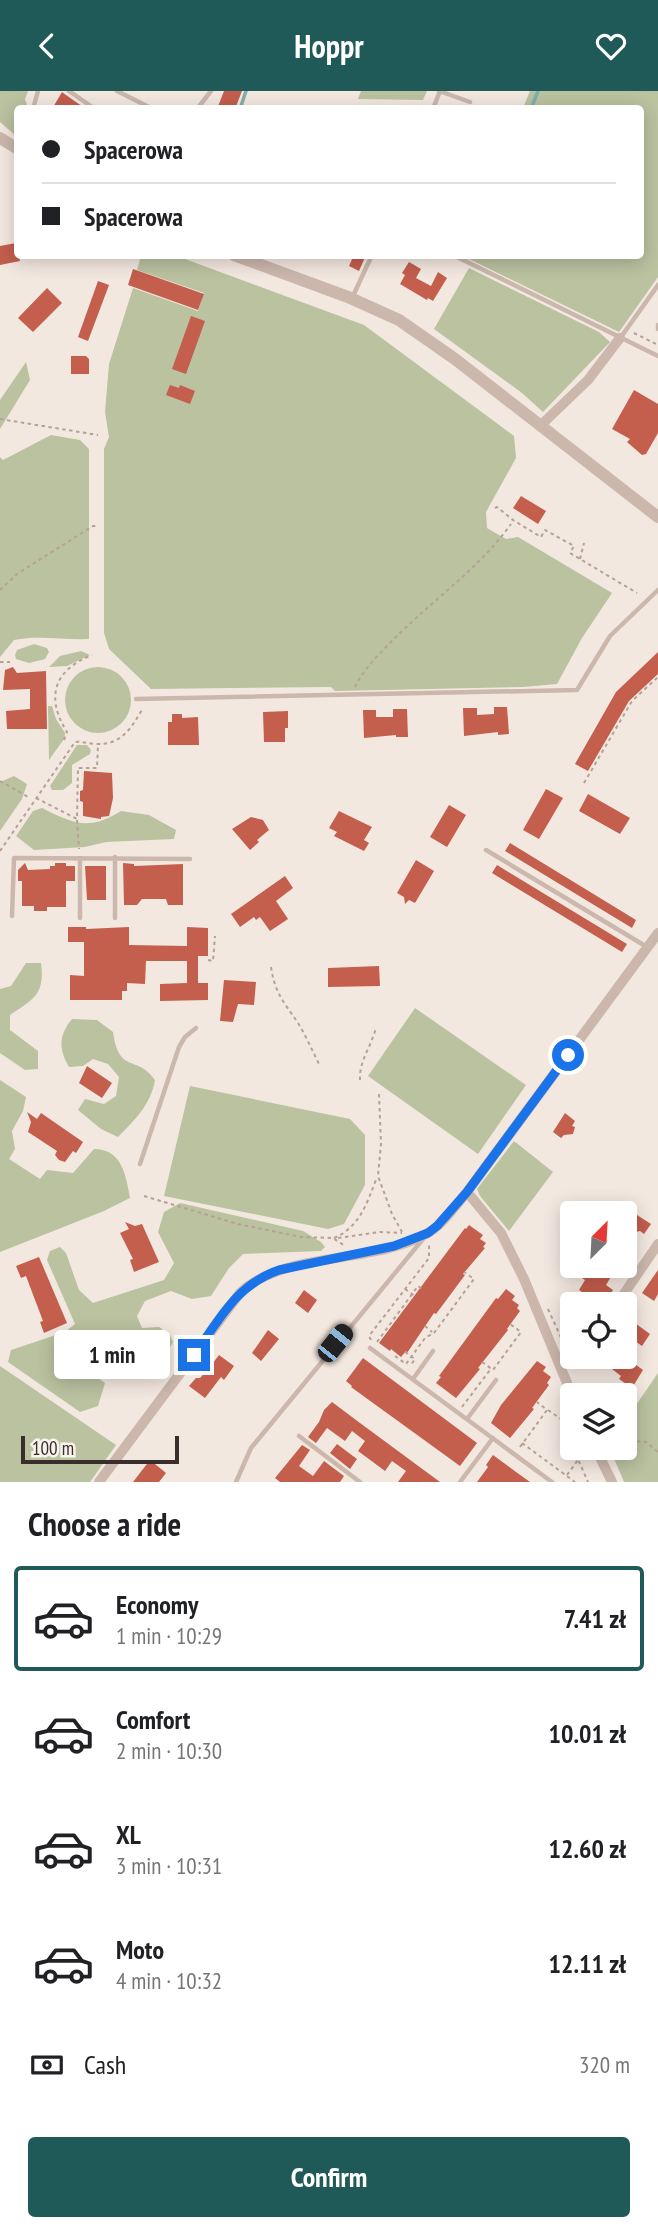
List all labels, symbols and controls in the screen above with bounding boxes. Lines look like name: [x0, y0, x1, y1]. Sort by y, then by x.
text: Hoppr: [294, 25, 364, 67]
icon: back: [28, 27, 66, 65]
icon: heart: [592, 27, 630, 65]
text: Spacerowa: [84, 133, 183, 166]
text: Spacerowa: [84, 200, 183, 233]
route start: [552, 1039, 584, 1071]
north arrow: [560, 1201, 637, 1277]
map controls: [560, 1201, 637, 1460]
button: locate: [560, 1292, 637, 1369]
car: [314, 1320, 357, 1366]
callout: 1 min: [54, 1331, 170, 1379]
route end: [178, 1339, 210, 1371]
text: 1 min: [89, 1340, 135, 1369]
button: layers: [560, 1383, 637, 1460]
scale bar: [21, 1433, 178, 1465]
text: 100 m: [32, 1436, 74, 1460]
text: Choose a ride: [28, 1503, 181, 1545]
icon: car: [32, 1587, 95, 1650]
text: Economy: [116, 1588, 198, 1621]
text: 7.41 zł: [564, 1602, 626, 1635]
text: 1 min · 10:29: [116, 1621, 222, 1650]
icon: car: [32, 1702, 95, 1765]
text: Comfort: [116, 1703, 190, 1736]
text: 10.01 zł: [549, 1717, 626, 1750]
text: 2 min · 10:30: [116, 1736, 222, 1765]
icon: car: [32, 1817, 95, 1880]
text: XL: [116, 1818, 141, 1851]
text: 12.60 zł: [549, 1832, 626, 1865]
text: 3 min · 10:31: [116, 1851, 222, 1880]
icon: car: [32, 1932, 95, 1995]
text: Moto: [116, 1933, 164, 1966]
text: 12.11 zł: [549, 1947, 626, 1980]
text: 4 min · 10:32: [116, 1966, 222, 1995]
icon: cash: [28, 2046, 66, 2084]
text: Cash: [84, 2048, 126, 2081]
text: 320 m: [579, 2050, 630, 2079]
button: Confirm: [28, 2137, 630, 2217]

